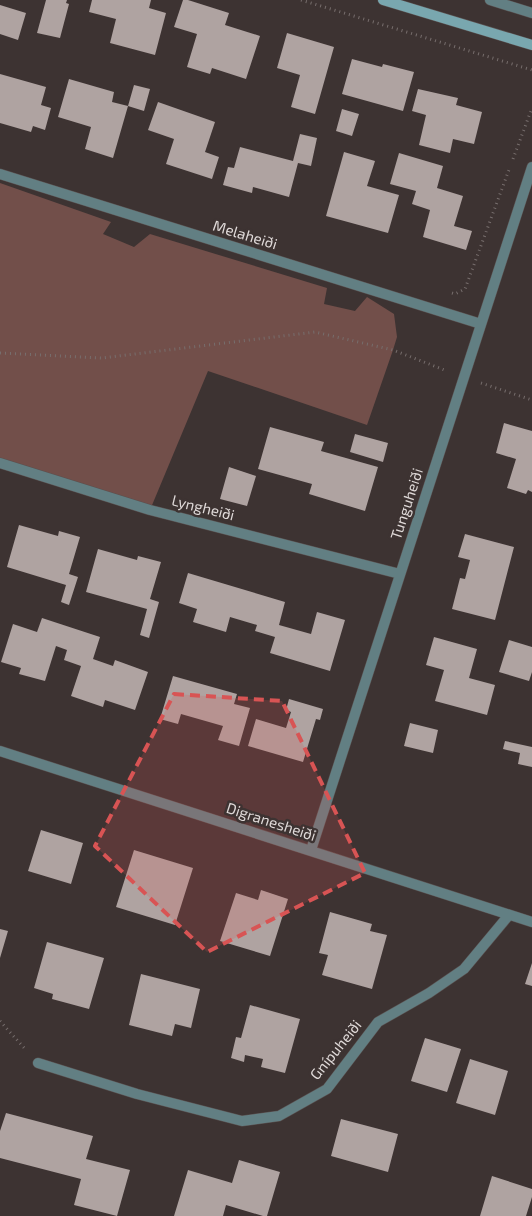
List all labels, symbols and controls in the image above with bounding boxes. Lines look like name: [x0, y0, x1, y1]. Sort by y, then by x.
street label: Melaheiði: [211, 216, 280, 252]
street label: Tunguheiði: [386, 466, 426, 542]
street label: Lyngheiði: [170, 491, 237, 524]
street label: Digranesheiði: [224, 798, 318, 844]
street label: Gnípuheiði: [306, 1016, 365, 1083]

